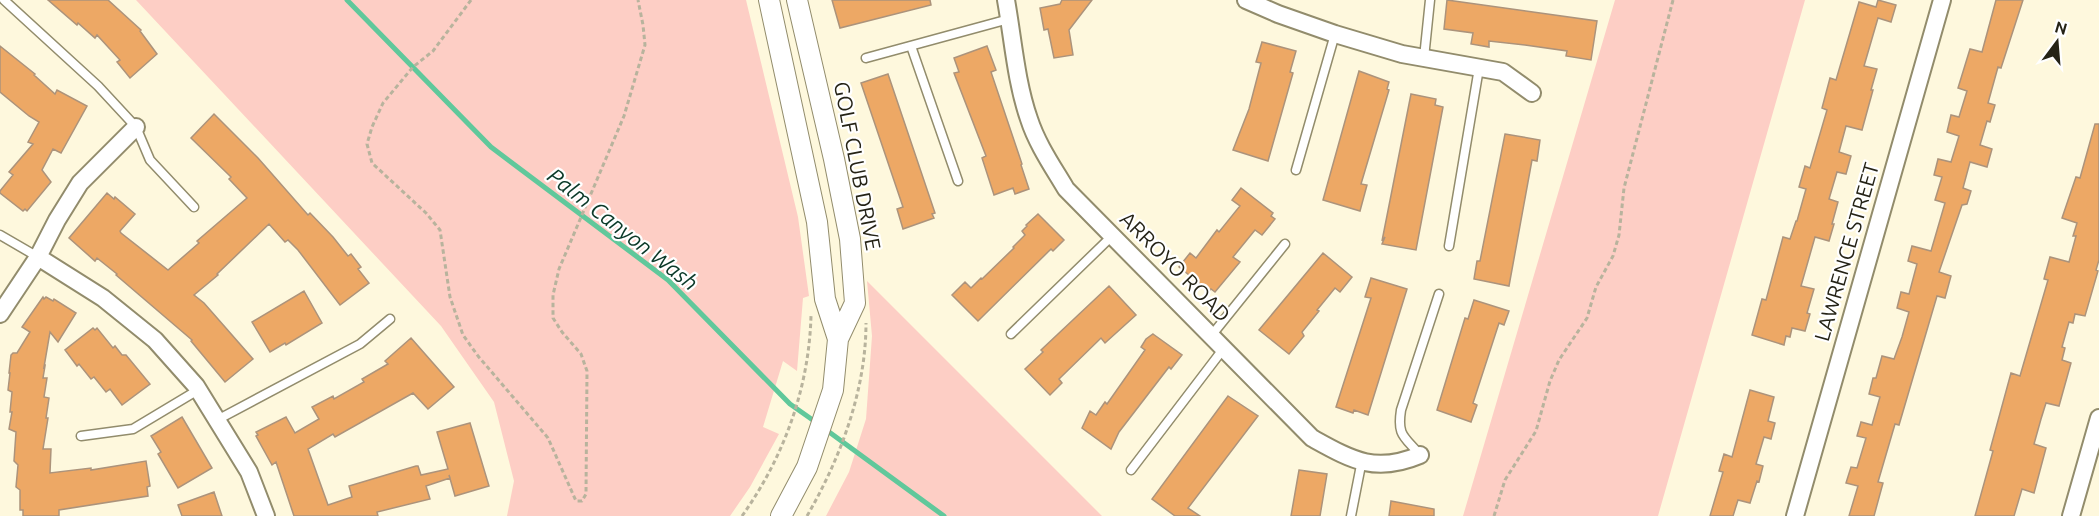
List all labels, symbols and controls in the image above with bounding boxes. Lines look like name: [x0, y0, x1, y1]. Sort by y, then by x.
north arrow: [2027, 12, 2087, 72]
text: N: [2053, 17, 2069, 38]
street label: GOLF CLUB DRIVE: [830, 80, 886, 252]
street label: LAWRENCE STREET: [1809, 159, 1883, 344]
water label: Palm Canyon Wash: [543, 162, 703, 295]
street label: ARROYO ROAD: [1116, 206, 1236, 326]

